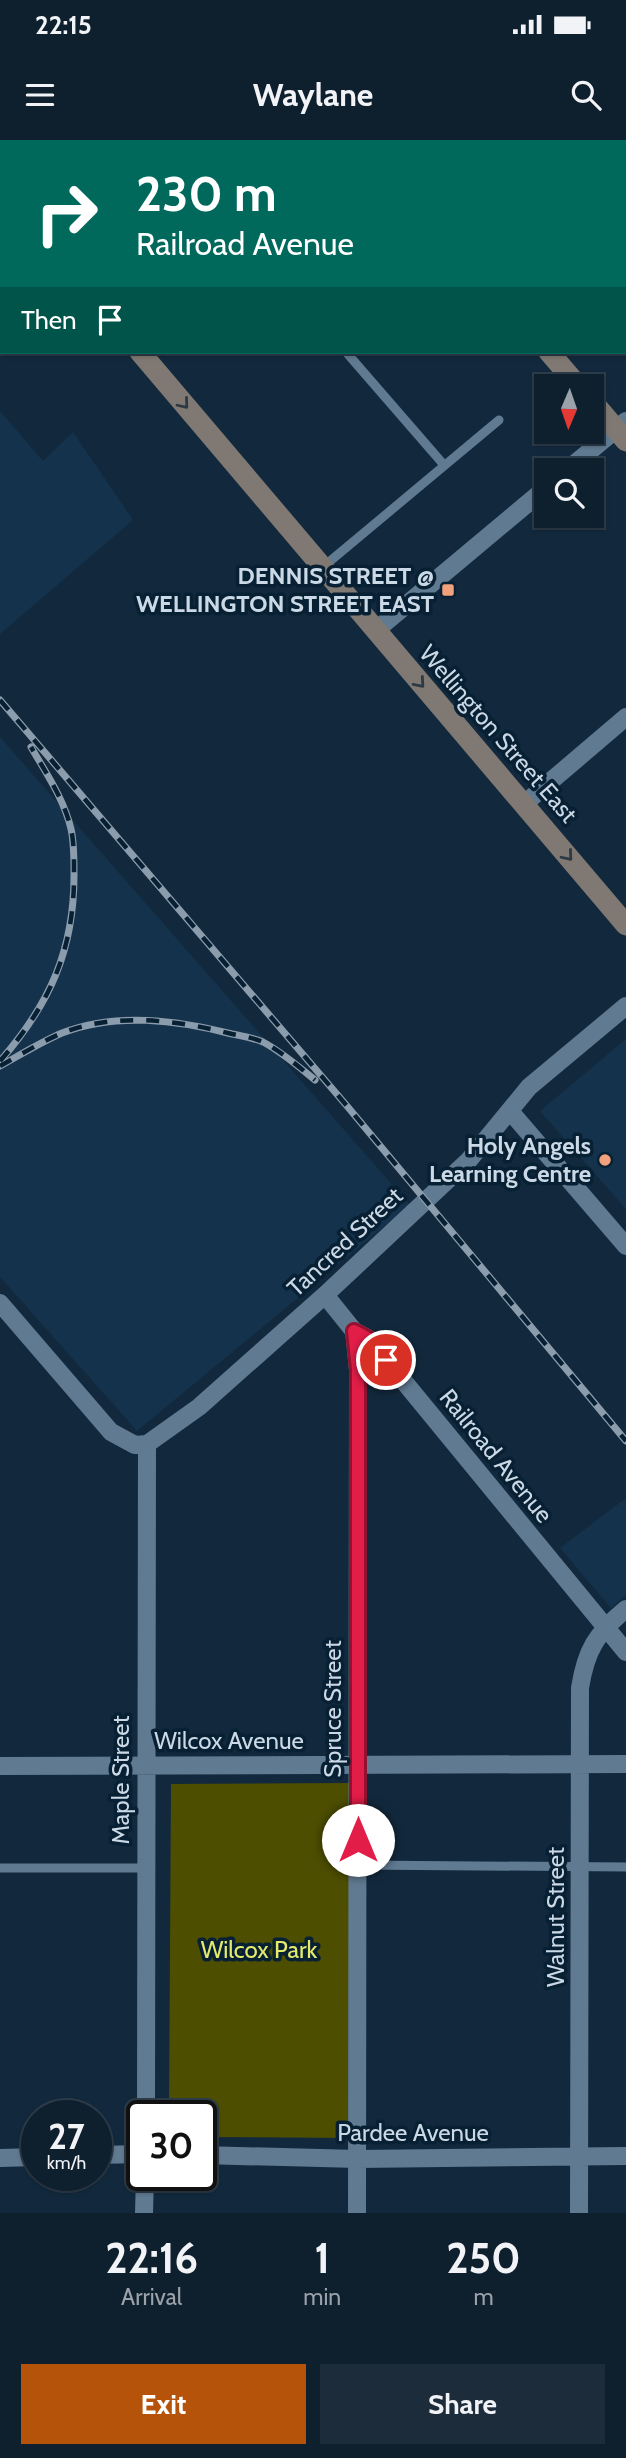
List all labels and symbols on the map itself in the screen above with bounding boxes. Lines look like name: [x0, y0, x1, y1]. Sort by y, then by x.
north arrow: [534, 374, 604, 444]
one-way arrow: [176, 396, 188, 409]
place label: DENNIS STREET @ WELLINGTON STREET EAST: [136, 561, 434, 618]
marker: DENNIS STREET @ WELLINGTON STREET EAST: [440, 582, 456, 598]
street label: Wellington Street East: [413, 639, 583, 828]
one-way arrow: [412, 675, 424, 688]
one-way arrow: [560, 847, 572, 860]
place label: Holy Angels Learning Centre: [429, 1131, 591, 1188]
marker: Holy Angels Learning Centre: [597, 1152, 613, 1168]
street label: Tancred Street: [281, 1181, 408, 1302]
pin: [356, 1330, 416, 1390]
street label: Railroad Avenue: [434, 1383, 559, 1528]
street label: Spruce Street: [318, 1640, 347, 1778]
street label: Maple Street: [106, 1715, 135, 1845]
street label: Wilcox Avenue: [154, 1726, 304, 1755]
position arrow: [321, 1803, 395, 1877]
street label: Walnut Street: [541, 1847, 570, 1987]
park label: Wilcox Park: [201, 1935, 318, 1964]
speed limit sign: 30: [126, 2100, 217, 2191]
street label: Pardee Avenue: [337, 2118, 489, 2147]

